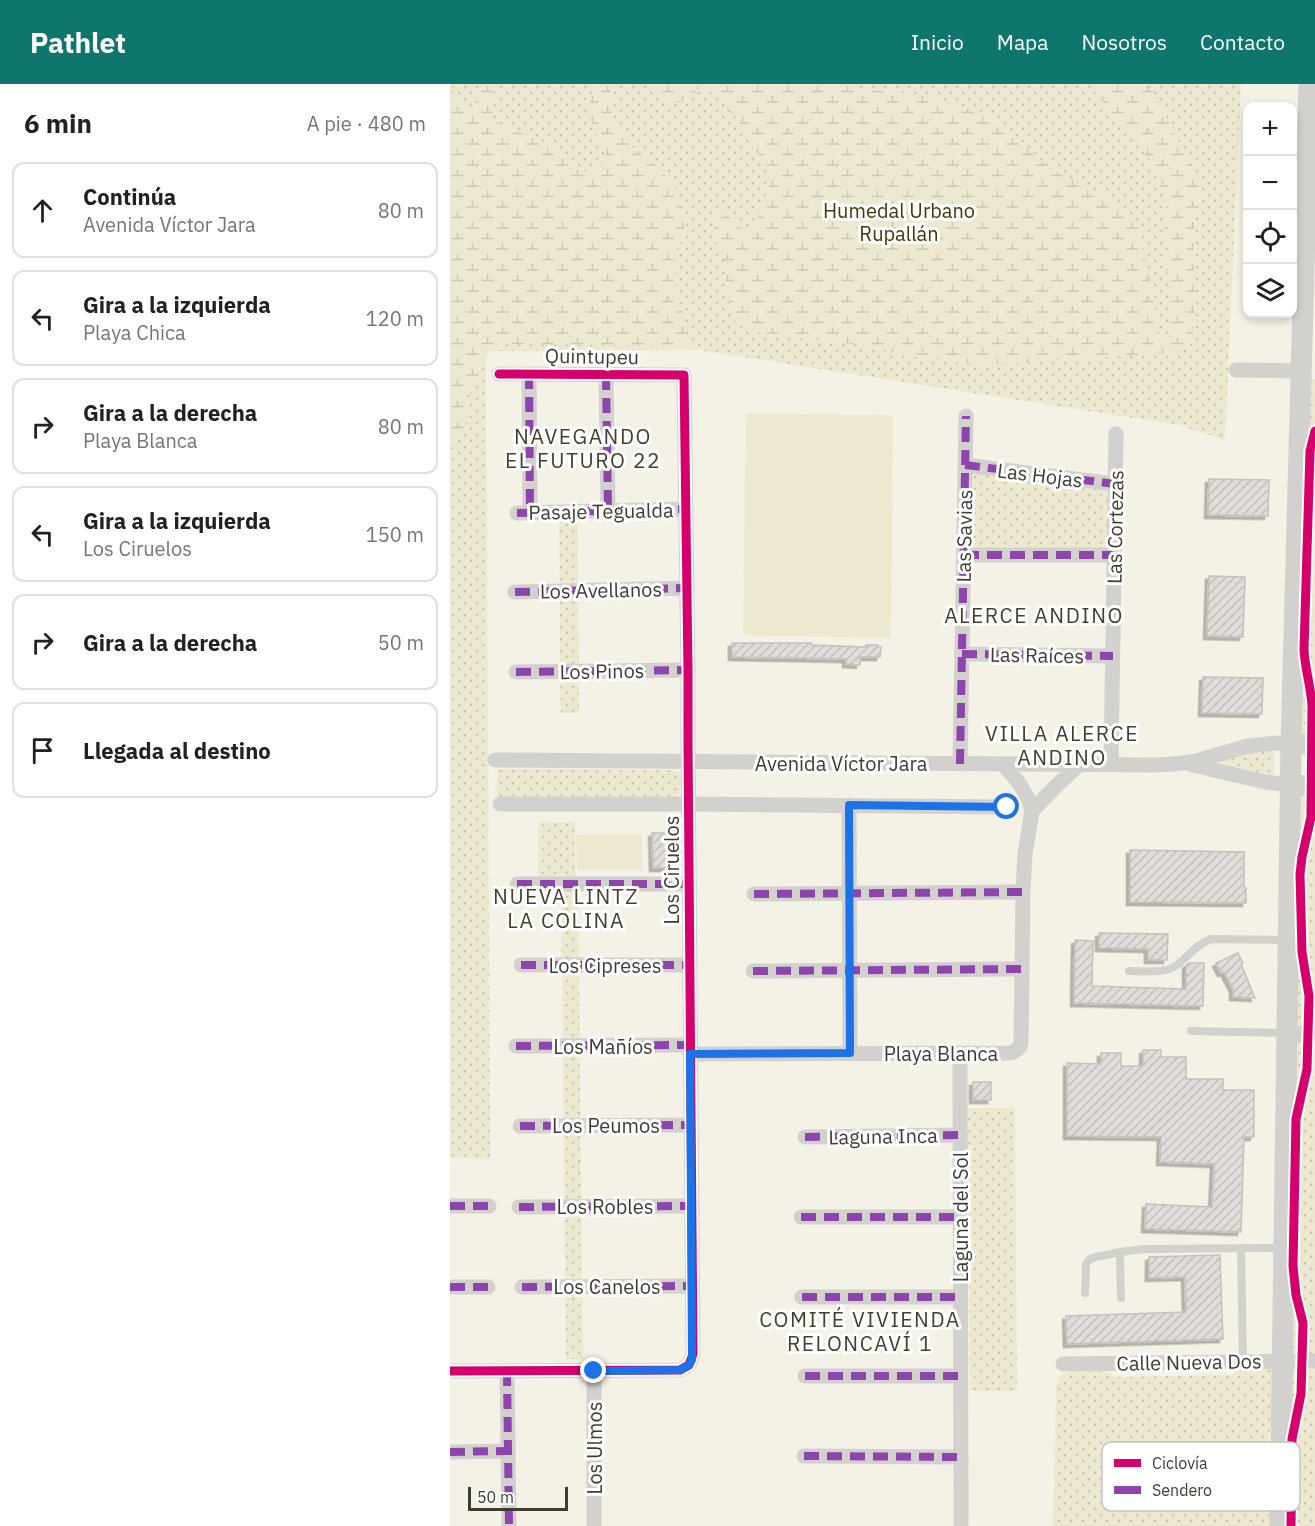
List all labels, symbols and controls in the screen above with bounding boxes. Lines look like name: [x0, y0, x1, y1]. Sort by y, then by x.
text: Pathlet: [30, 24, 126, 61]
text: Inicio: [911, 28, 964, 56]
text: Mapa: [997, 28, 1049, 56]
text: Nosotros: [1082, 28, 1167, 56]
text: Contacto: [1200, 28, 1285, 56]
map controls: [1243, 102, 1297, 318]
button: +: [1243, 102, 1297, 156]
text: 6 min: [24, 106, 92, 140]
text: A pie · 480 m: [307, 110, 426, 137]
button: −: [1243, 156, 1297, 210]
text: Continúa: [83, 182, 176, 211]
icon: ahead: [26, 194, 59, 227]
text: 80 m: [378, 197, 424, 224]
park label: Humedal Urbano Rupallán: [823, 197, 975, 247]
button: locate: [1243, 210, 1297, 264]
text: Avenida Víctor Jara: [83, 211, 256, 238]
button: layers: [1243, 264, 1297, 318]
text: Gira a la izquierda: [83, 290, 271, 319]
icon: left: [26, 302, 59, 335]
text: 120 m: [366, 305, 424, 332]
text: Playa Chica: [83, 319, 186, 346]
street label: Quintupeu: [545, 342, 639, 370]
text: Gira a la derecha: [83, 398, 257, 427]
icon: right: [26, 410, 59, 443]
text: 80 m: [378, 413, 424, 440]
district label: NAVEGANDO EL FUTURO 22: [505, 422, 661, 474]
text: Playa Blanca: [83, 427, 198, 454]
street label: Las Hojas: [996, 456, 1084, 494]
street label: Las Cortezas: [1101, 470, 1129, 584]
street label: Las Savias: [950, 489, 978, 583]
street label: Pasaje Tegualda: [528, 496, 674, 526]
text: Gira a la izquierda: [83, 506, 271, 535]
icon: left: [26, 518, 59, 551]
text: 150 m: [366, 521, 424, 548]
text: Los Ciruelos: [83, 535, 192, 562]
street label: Los Avellanos: [540, 575, 662, 605]
district label: ALERCE ANDINO: [944, 601, 1124, 629]
icon: right: [26, 626, 59, 659]
text: Gira a la derecha: [83, 628, 257, 657]
text: 50 m: [378, 629, 424, 656]
street label: Las Raíces: [990, 641, 1084, 669]
street label: Los Pinos: [559, 657, 645, 685]
district label: VILLA ALERCE ANDINO: [985, 719, 1139, 771]
icon: arrive: [26, 734, 59, 767]
text: Llegada al destino: [83, 736, 271, 765]
street label: Avenida Víctor Jara: [755, 750, 928, 777]
route start: [993, 793, 1019, 819]
street label: Los Ciruelos: [658, 816, 685, 924]
district label: NUEVA LINTZ LA COLINA: [493, 882, 639, 934]
street label: Los Cipreses: [548, 952, 662, 979]
street label: Los Mañíos: [553, 1033, 653, 1060]
street label: Playa Blanca: [884, 1040, 999, 1067]
street label: Los Peumos: [552, 1112, 660, 1139]
street label: Laguna Inca: [828, 1122, 938, 1150]
street label: Laguna del Sol: [947, 1152, 974, 1282]
street label: Los Robles: [557, 1193, 653, 1220]
street label: Los Canelos: [553, 1273, 661, 1300]
district label: COMITÉ VIVIENDA RELONCAVÍ 1: [759, 1305, 961, 1357]
street label: Calle Nueva Dos: [1116, 1347, 1262, 1377]
route end: [580, 1357, 606, 1383]
street label: Los Ulmos: [581, 1402, 608, 1494]
legend: [1102, 1442, 1300, 1511]
text: Ciclovía: [1152, 1453, 1208, 1473]
text: Sendero: [1152, 1480, 1212, 1500]
scale bar: [468, 1484, 568, 1512]
text: 50 m: [477, 1487, 514, 1507]

